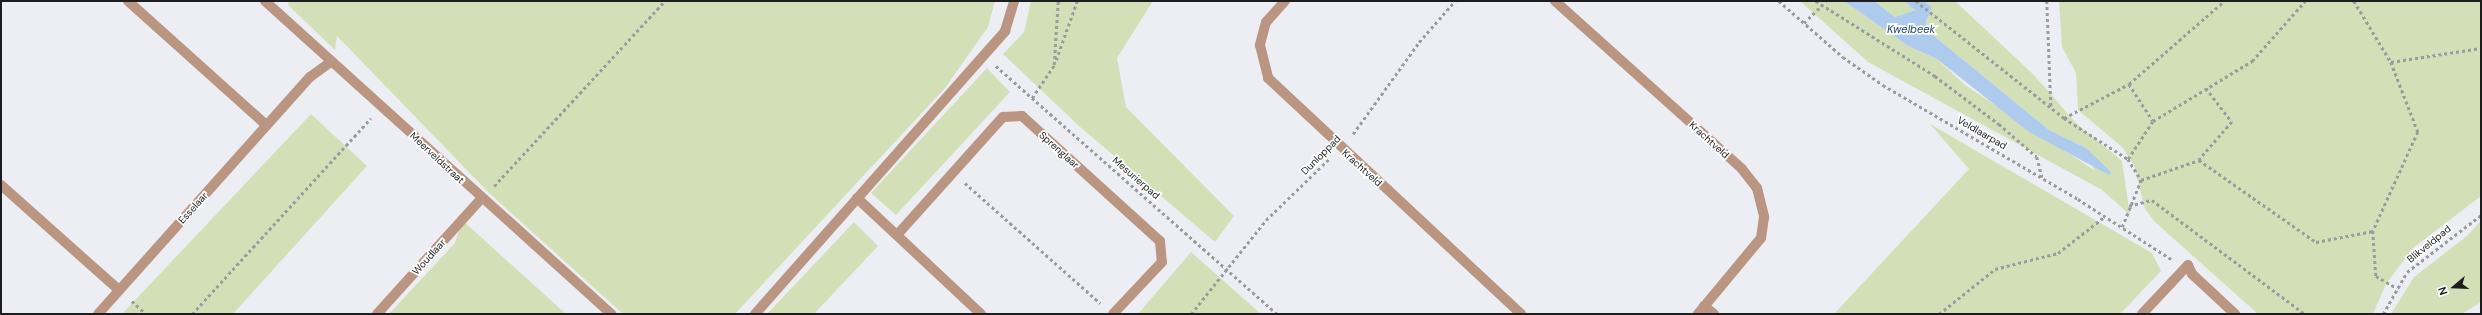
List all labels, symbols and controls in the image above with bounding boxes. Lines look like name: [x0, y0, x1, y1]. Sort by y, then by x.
water label: Kwelbeek: [1887, 22, 1935, 36]
street label: Veldlaarpad: [1955, 114, 2009, 152]
street label: Krachtveld: [1687, 119, 1731, 161]
street label: Sprenglaar: [1037, 129, 1081, 171]
street label: Meerveldstraat: [407, 130, 467, 186]
street label: Dunloppad: [1299, 133, 1343, 177]
street label: Krachtveld: [1340, 147, 1384, 189]
street label: Mesurierpad: [1110, 154, 1162, 202]
street label: Esselaar: [176, 190, 210, 226]
street label: Blikveldpad: [2405, 223, 2453, 265]
street label: Woudlaar: [410, 237, 448, 277]
north arrow: [2434, 267, 2474, 307]
text: N: [2435, 285, 2451, 297]

